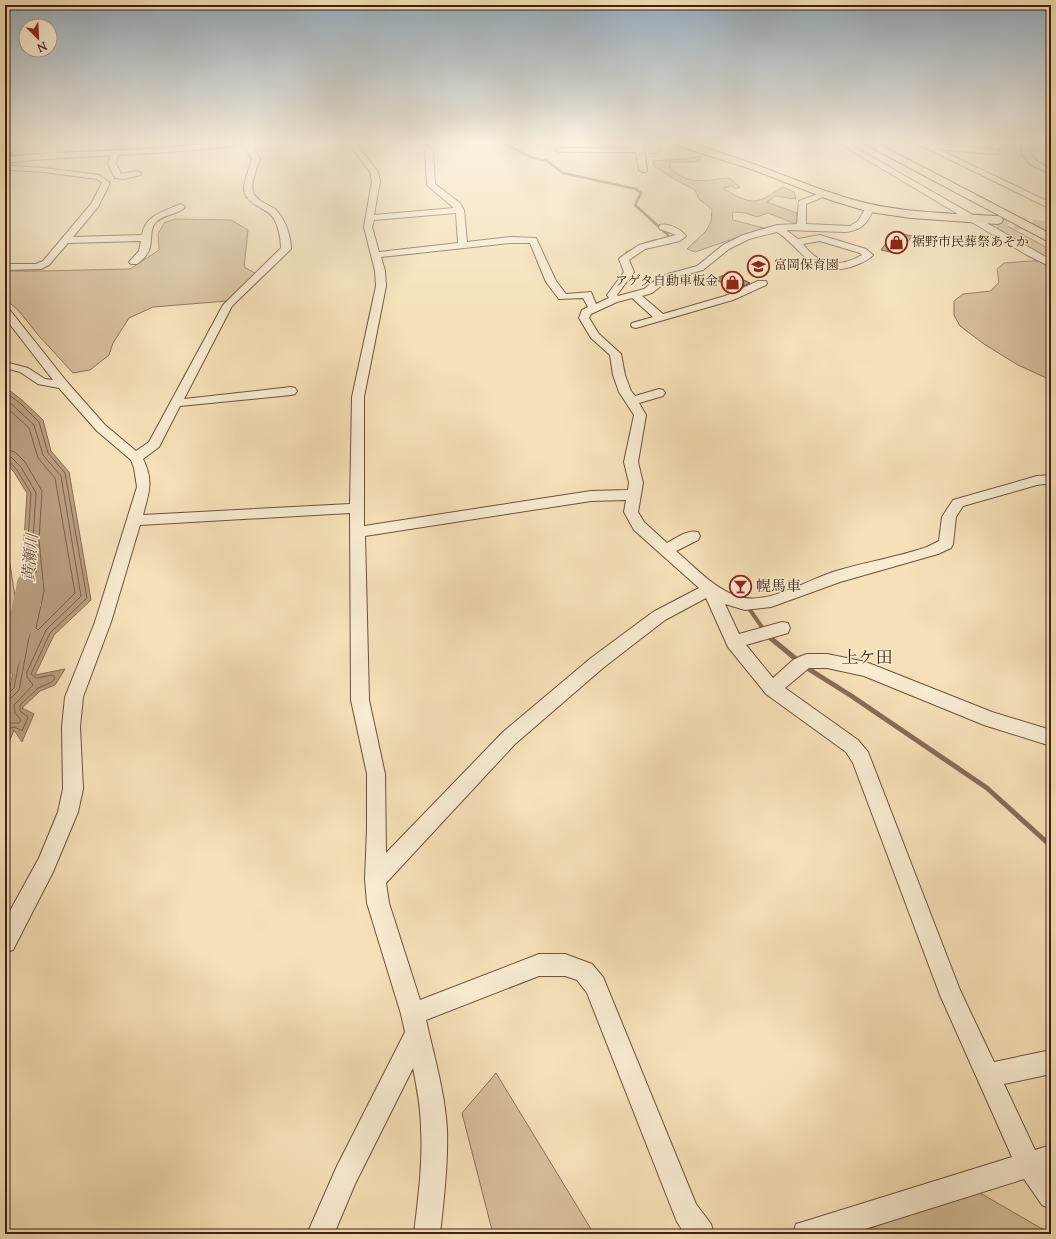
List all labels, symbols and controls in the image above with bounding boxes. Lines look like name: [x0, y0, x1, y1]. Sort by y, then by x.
north arrow: [18, 18, 58, 58]
text: N: [34, 37, 50, 55]
shop icon: 裾野市民葬祭あそか: [884, 230, 910, 256]
place label: 裾野市民葬祭あそか: [912, 234, 1029, 252]
school or university icon: 富岡保育園: [746, 253, 772, 279]
place label: 富岡保育園: [774, 257, 839, 275]
shop icon: アゲタ自動車板金: [720, 269, 746, 295]
place label: アゲタ自動車板金: [615, 273, 718, 291]
water label: 黄瀬川: [18, 531, 46, 583]
bar icon: 幌馬車: [727, 574, 753, 600]
place label: 幌馬車: [756, 577, 801, 598]
district label: 上ケ田: [842, 647, 893, 671]

